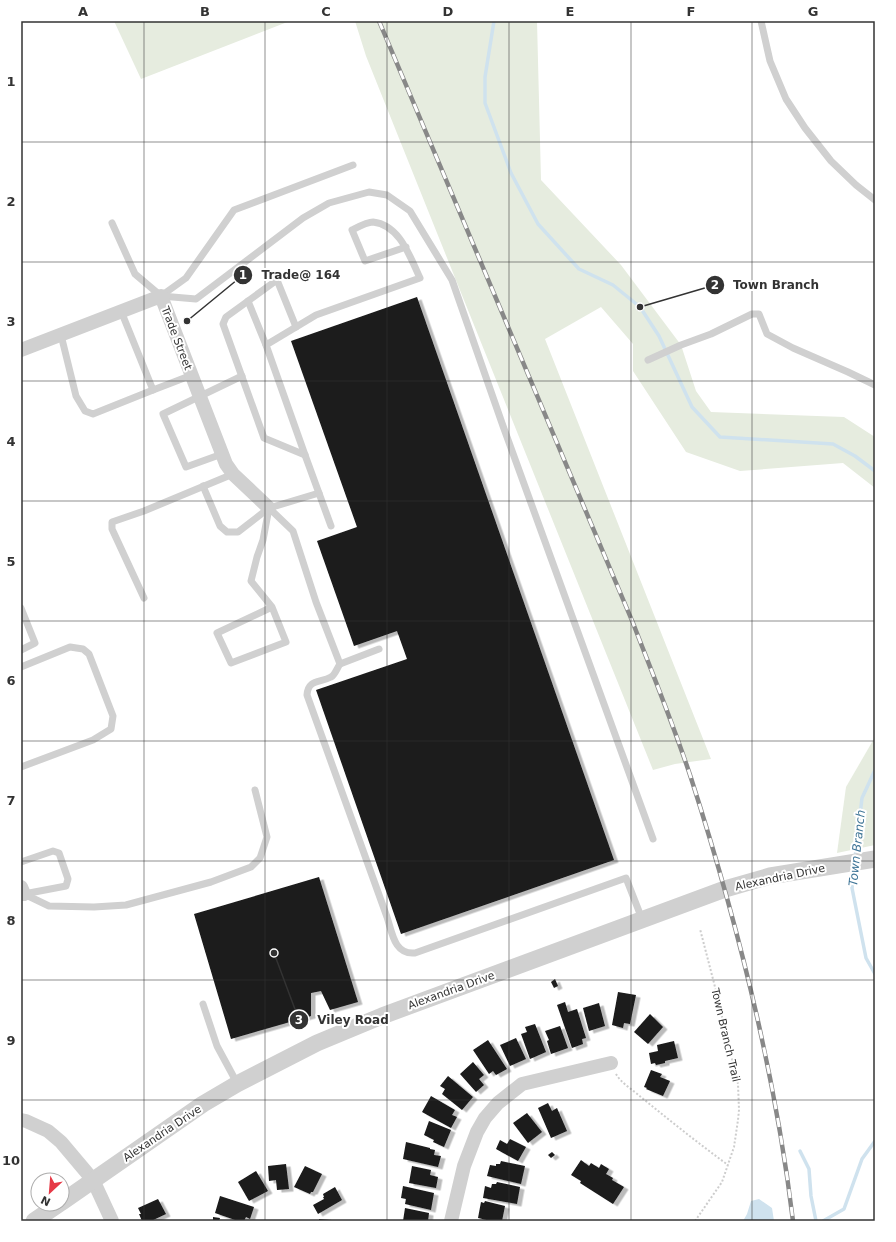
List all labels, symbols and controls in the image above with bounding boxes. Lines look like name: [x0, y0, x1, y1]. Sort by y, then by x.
text: A: [78, 4, 88, 19]
text: B: [200, 4, 210, 19]
text: C: [321, 4, 331, 19]
text: D: [443, 4, 454, 19]
text: E: [566, 4, 574, 19]
text: F: [687, 4, 695, 19]
text: G: [808, 4, 818, 19]
text: 1: [6, 74, 16, 89]
text: 2: [6, 194, 16, 209]
callout: Trade@ 164: [233, 263, 348, 287]
text: 1: [239, 268, 247, 282]
text: Trade@ 164: [262, 268, 340, 282]
callout: Town Branch: [705, 273, 827, 297]
text: 2: [711, 278, 719, 292]
text: Town Branch: [733, 278, 819, 292]
street label: Trade Street: [158, 304, 195, 372]
text: 3: [6, 314, 16, 329]
text: 4: [6, 434, 16, 449]
text: 5: [6, 554, 16, 569]
text: 6: [6, 673, 16, 688]
text: 7: [6, 793, 16, 808]
water label: Town Branch: [846, 809, 868, 887]
street label: Alexandria Drive: [734, 862, 826, 893]
text: 8: [6, 913, 16, 928]
street label: Alexandria Drive: [406, 969, 497, 1012]
street label: Town Branch Trail: [708, 986, 743, 1083]
callout: Viley Road: [289, 1008, 396, 1032]
text: 3: [295, 1013, 303, 1027]
text: Viley Road: [317, 1013, 389, 1027]
text: 9: [6, 1033, 16, 1048]
street label: Alexandria Drive: [121, 1102, 204, 1164]
text: 10: [2, 1153, 20, 1168]
north arrow: [30, 1172, 70, 1212]
text: N: [39, 1193, 53, 1208]

